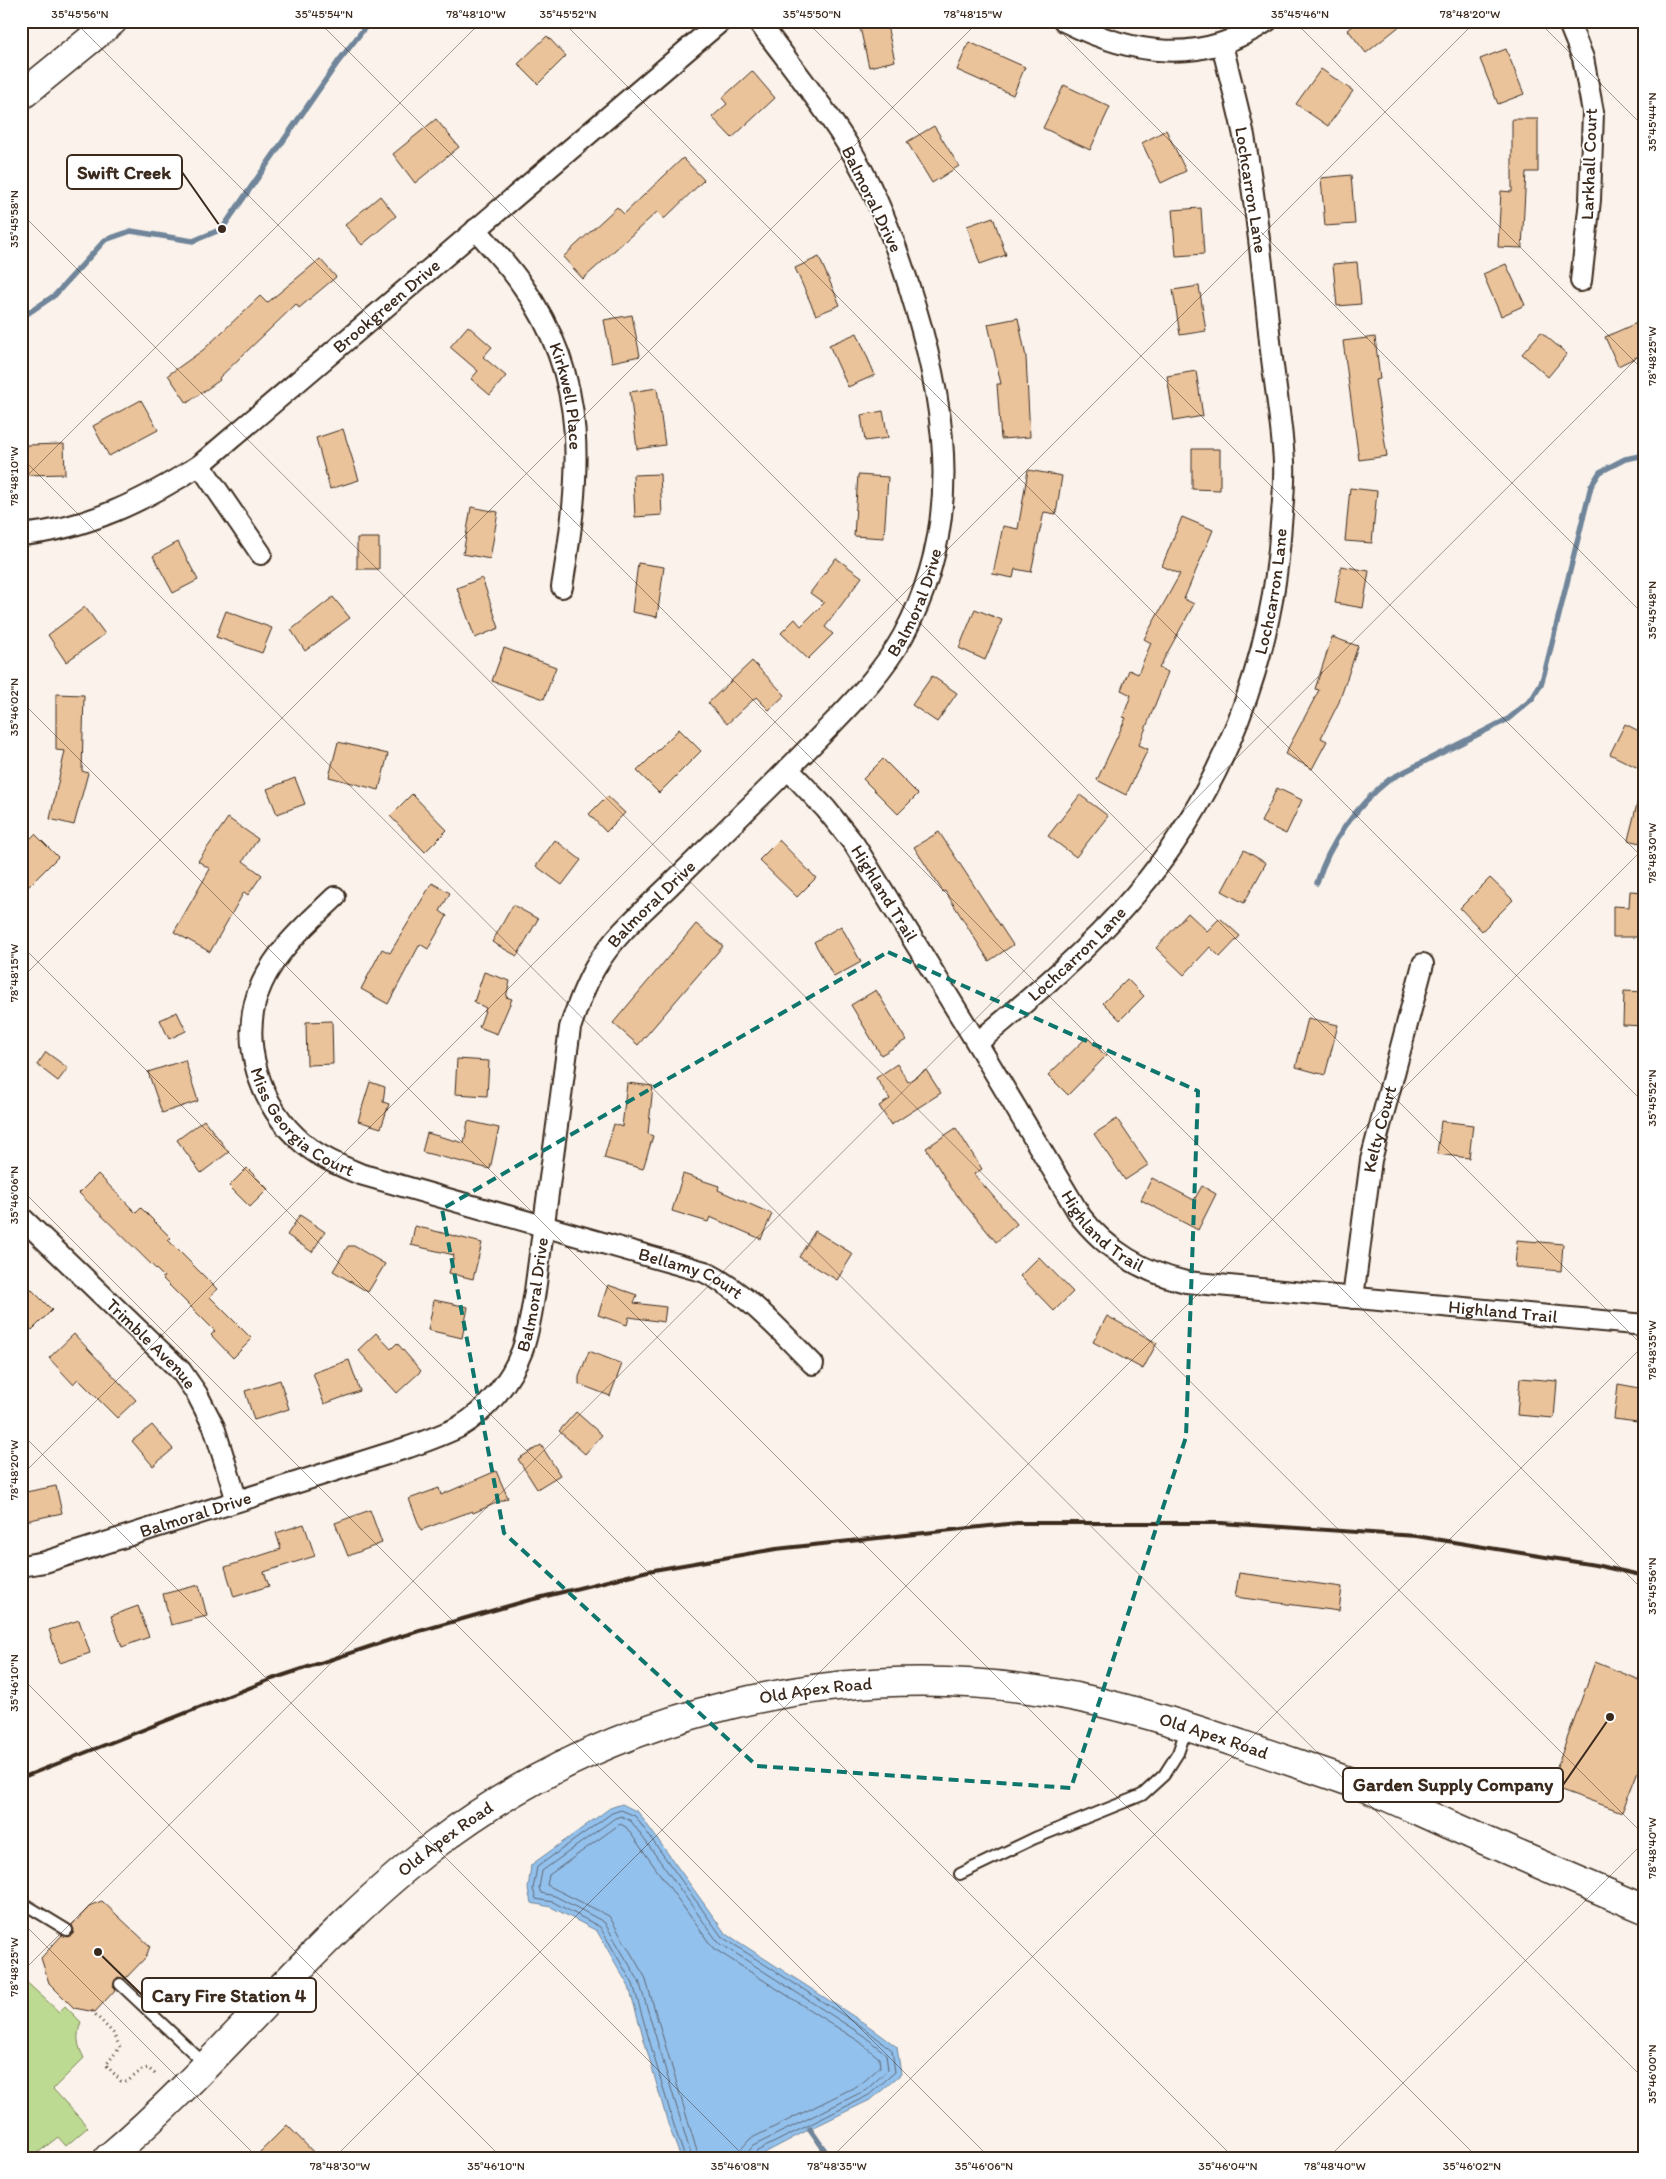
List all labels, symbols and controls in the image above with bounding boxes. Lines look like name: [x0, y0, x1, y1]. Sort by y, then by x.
text: 35°45'56"N: [51, 7, 109, 21]
text: 35°45'54"N: [295, 7, 353, 21]
text: 78°48'10"W: [446, 7, 506, 21]
text: 35°45'52"N: [539, 7, 597, 21]
text: 35°45'50"N: [783, 7, 841, 21]
text: 78°48'15"W: [944, 7, 1002, 21]
text: 35°45'46"N: [1271, 7, 1329, 21]
text: 78°48'20"W: [1440, 7, 1500, 21]
text: 35°45'44"N: [1645, 92, 1659, 152]
street label: Larkhall Court: [1576, 107, 1602, 220]
street label: Lochcarron Lane: [1230, 125, 1272, 255]
street label: Balmoral Drive: [837, 142, 907, 256]
callout: Swift Creek: [67, 155, 182, 189]
text: Swift Creek: [77, 161, 171, 184]
text: 35°45'58"N: [7, 190, 21, 248]
street label: Brookgreen Drive: [328, 254, 445, 358]
text: 78°48'25"W: [1645, 326, 1659, 386]
street label: Kirkwell Place: [544, 339, 587, 450]
text: 78°48'10"W: [7, 446, 21, 506]
street label: Lochcarron Lane: [1249, 528, 1292, 657]
street label: Balmoral Drive: [882, 546, 946, 661]
text: 35°45'48"N: [1645, 581, 1659, 639]
text: 35°46'02"N: [7, 678, 21, 736]
text: 78°48'30"W: [1645, 823, 1659, 883]
street label: Highland Trail: [846, 841, 923, 946]
street label: Balmoral Drive: [602, 855, 700, 952]
street label: Lochcarron Lane: [1023, 902, 1131, 1006]
text: 78°48'15"W: [7, 944, 21, 1002]
street label: Miss Georgia Court: [245, 1065, 358, 1181]
text: 35°45'52"N: [1645, 1069, 1659, 1127]
street label: Kelty Court: [1358, 1083, 1401, 1174]
text: 35°46'06"N: [7, 1166, 21, 1224]
street label: Highland Trail: [1056, 1186, 1148, 1277]
street label: Balmoral Drive: [512, 1236, 553, 1355]
street label: Bellamy Court: [636, 1243, 748, 1304]
street label: Trimble Avenue: [101, 1294, 201, 1393]
street label: Highland Trail: [1447, 1296, 1559, 1328]
text: 78°48'35"W: [1645, 1320, 1659, 1380]
text: 78°48'20"W: [7, 1440, 21, 1500]
street label: Balmoral Drive: [137, 1487, 254, 1542]
text: 35°45'56"N: [1645, 1557, 1659, 1615]
text: 35°46'10"N: [7, 1654, 21, 1712]
street label: Old Apex Road: [757, 1672, 873, 1709]
street label: Old Apex Road: [1157, 1708, 1272, 1764]
callout: Garden Supply Company: [1343, 1768, 1563, 1802]
text: Garden Supply Company: [1353, 1773, 1553, 1796]
street label: Old Apex Road: [393, 1796, 497, 1881]
text: 78°48'40"W: [1645, 1817, 1659, 1879]
text: 78°48'25"W: [7, 1937, 21, 1997]
callout: Cary Fire Station 4: [142, 1978, 316, 2012]
text: Cary Fire Station 4: [152, 1984, 307, 2007]
text: 35°46'00"N: [1645, 2044, 1659, 2104]
text: 78°48'30"W: [310, 2159, 370, 2173]
text: 35°46'10"N: [467, 2159, 525, 2173]
text: 35°46'08"N: [711, 2159, 769, 2173]
text: 78°48'35"W: [807, 2159, 867, 2173]
text: 35°46'06"N: [955, 2159, 1013, 2173]
text: 35°46'04"N: [1198, 2159, 1258, 2173]
text: 78°48'40"W: [1304, 2159, 1366, 2173]
text: 35°46'02"N: [1443, 2159, 1501, 2173]

